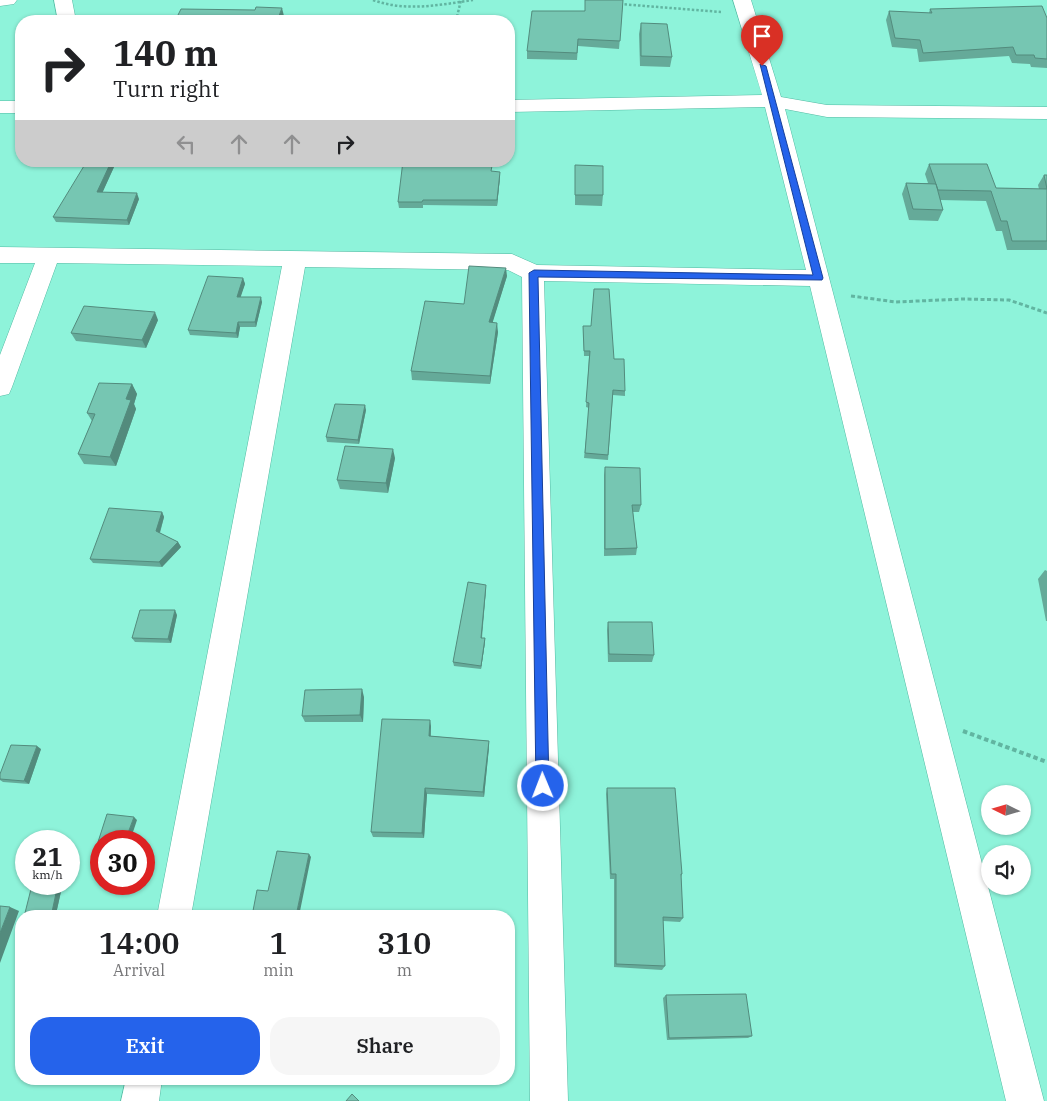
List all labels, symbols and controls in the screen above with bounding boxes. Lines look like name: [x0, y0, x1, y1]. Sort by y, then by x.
pin: [741, 15, 783, 66]
icon: arrive: [748, 22, 776, 50]
text: 140 m: [113, 30, 218, 76]
icon: right: [30, 35, 95, 100]
text: Turn right: [113, 74, 220, 103]
icon: left: [172, 130, 200, 158]
icon: ahead: [225, 130, 253, 158]
icon: ahead: [278, 130, 306, 158]
icon: right: [331, 130, 359, 158]
position arrow: [516, 759, 568, 811]
north arrow: [981, 785, 1031, 835]
map controls: [981, 785, 1031, 895]
speed limit sign: 30: [90, 830, 155, 895]
text: 21: [32, 840, 63, 873]
button: sound: [981, 845, 1031, 895]
text: km/h: [32, 867, 63, 882]
text: 14:00: [99, 923, 180, 962]
text: 1: [269, 923, 287, 962]
text: 310: [377, 923, 431, 962]
text: Arrival: [113, 960, 165, 980]
text: min: [263, 960, 294, 980]
text: m: [397, 960, 412, 980]
button: Exit: [30, 1017, 260, 1075]
button: Share: [270, 1017, 500, 1075]

